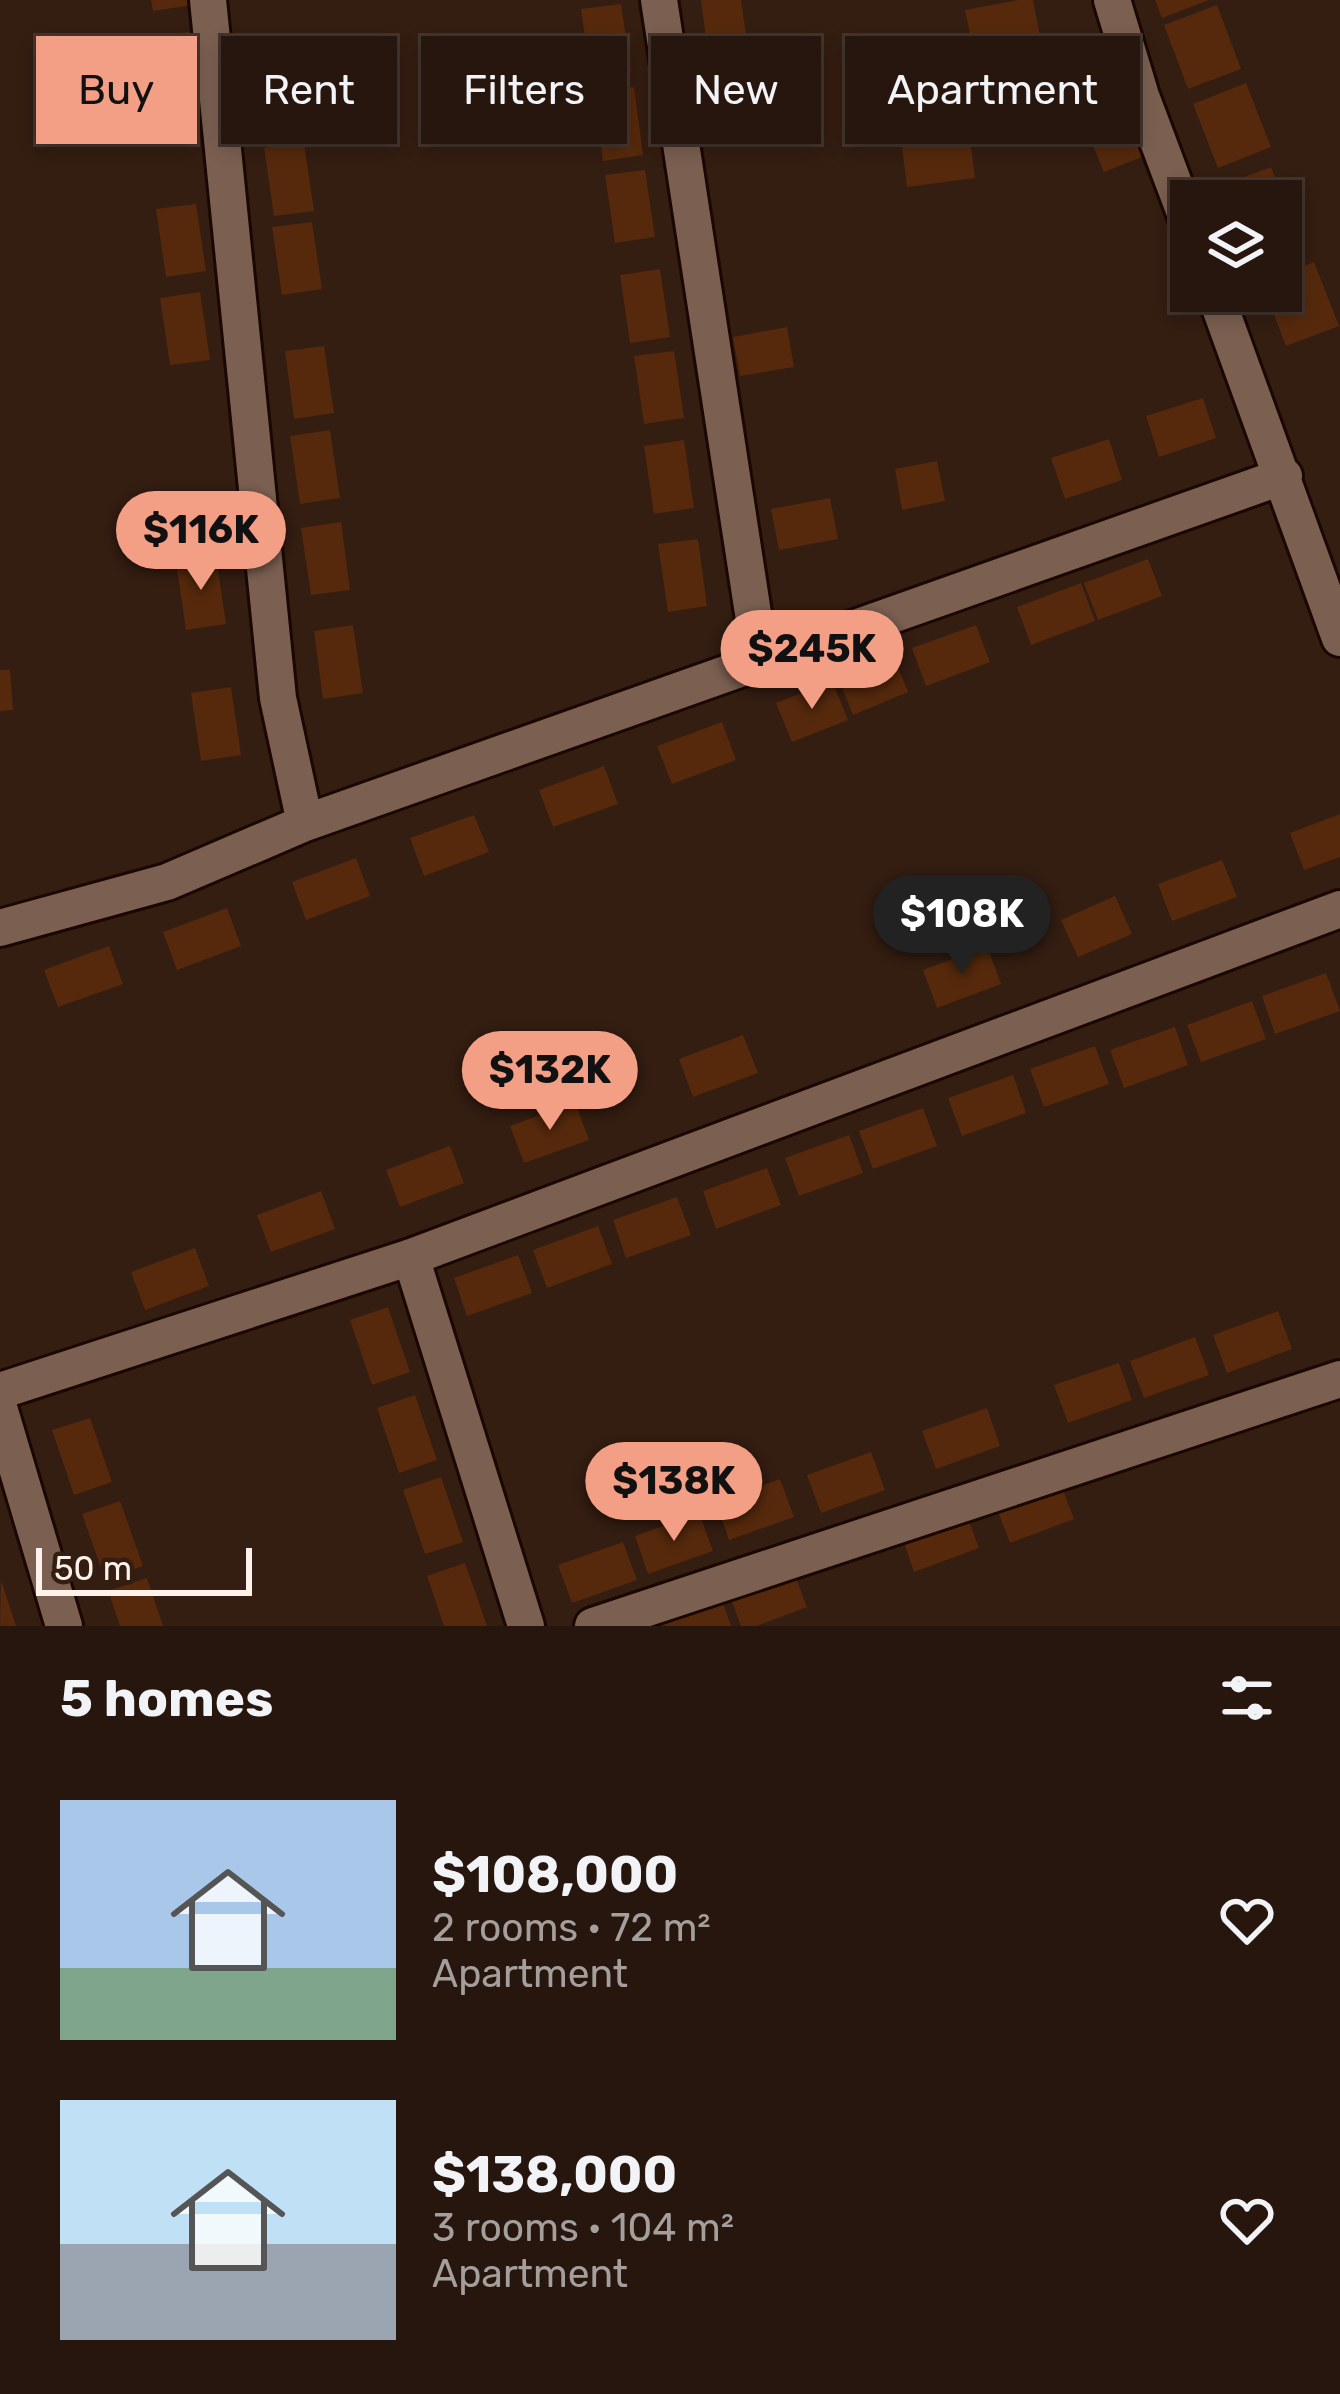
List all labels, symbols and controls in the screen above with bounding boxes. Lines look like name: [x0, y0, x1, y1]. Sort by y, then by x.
chip: Buy: [36, 36, 197, 144]
chip: Rent: [221, 36, 397, 144]
chip: Filters: [421, 36, 627, 144]
chip: New: [651, 36, 821, 144]
chip: Apartment: [845, 36, 1140, 144]
map controls: [1170, 180, 1302, 312]
button: layers: [1170, 180, 1302, 312]
pin: $116K: [117, 491, 285, 593]
text: $116K: [143, 507, 259, 553]
pin: $245K: [728, 610, 896, 712]
text: $245K: [748, 626, 876, 672]
pin: $108K: [878, 875, 1046, 977]
text: $108K: [900, 891, 1024, 937]
pin: $132K: [466, 1031, 634, 1133]
text: $132K: [489, 1047, 611, 1093]
pin: $138K: [590, 1442, 758, 1544]
text: $138K: [612, 1458, 736, 1504]
scale bar: [36, 1542, 252, 1595]
text: 50 m: [54, 1549, 132, 1588]
icon: filters: [1214, 1665, 1280, 1731]
text: 5 homes: [60, 1668, 273, 1729]
text: $108,000: [432, 1844, 678, 1905]
icon: home: [156, 1848, 300, 1992]
icon: heart: [1214, 1887, 1280, 1953]
text: 2 rooms · 72 m²: [432, 1905, 711, 1951]
text: Apartment: [432, 1951, 628, 1997]
text: $138,000: [432, 2144, 677, 2205]
icon: home: [156, 2148, 300, 2292]
icon: heart: [1214, 2187, 1280, 2253]
text: 3 rooms · 104 m²: [432, 2205, 734, 2251]
text: Apartment: [432, 2251, 628, 2297]

